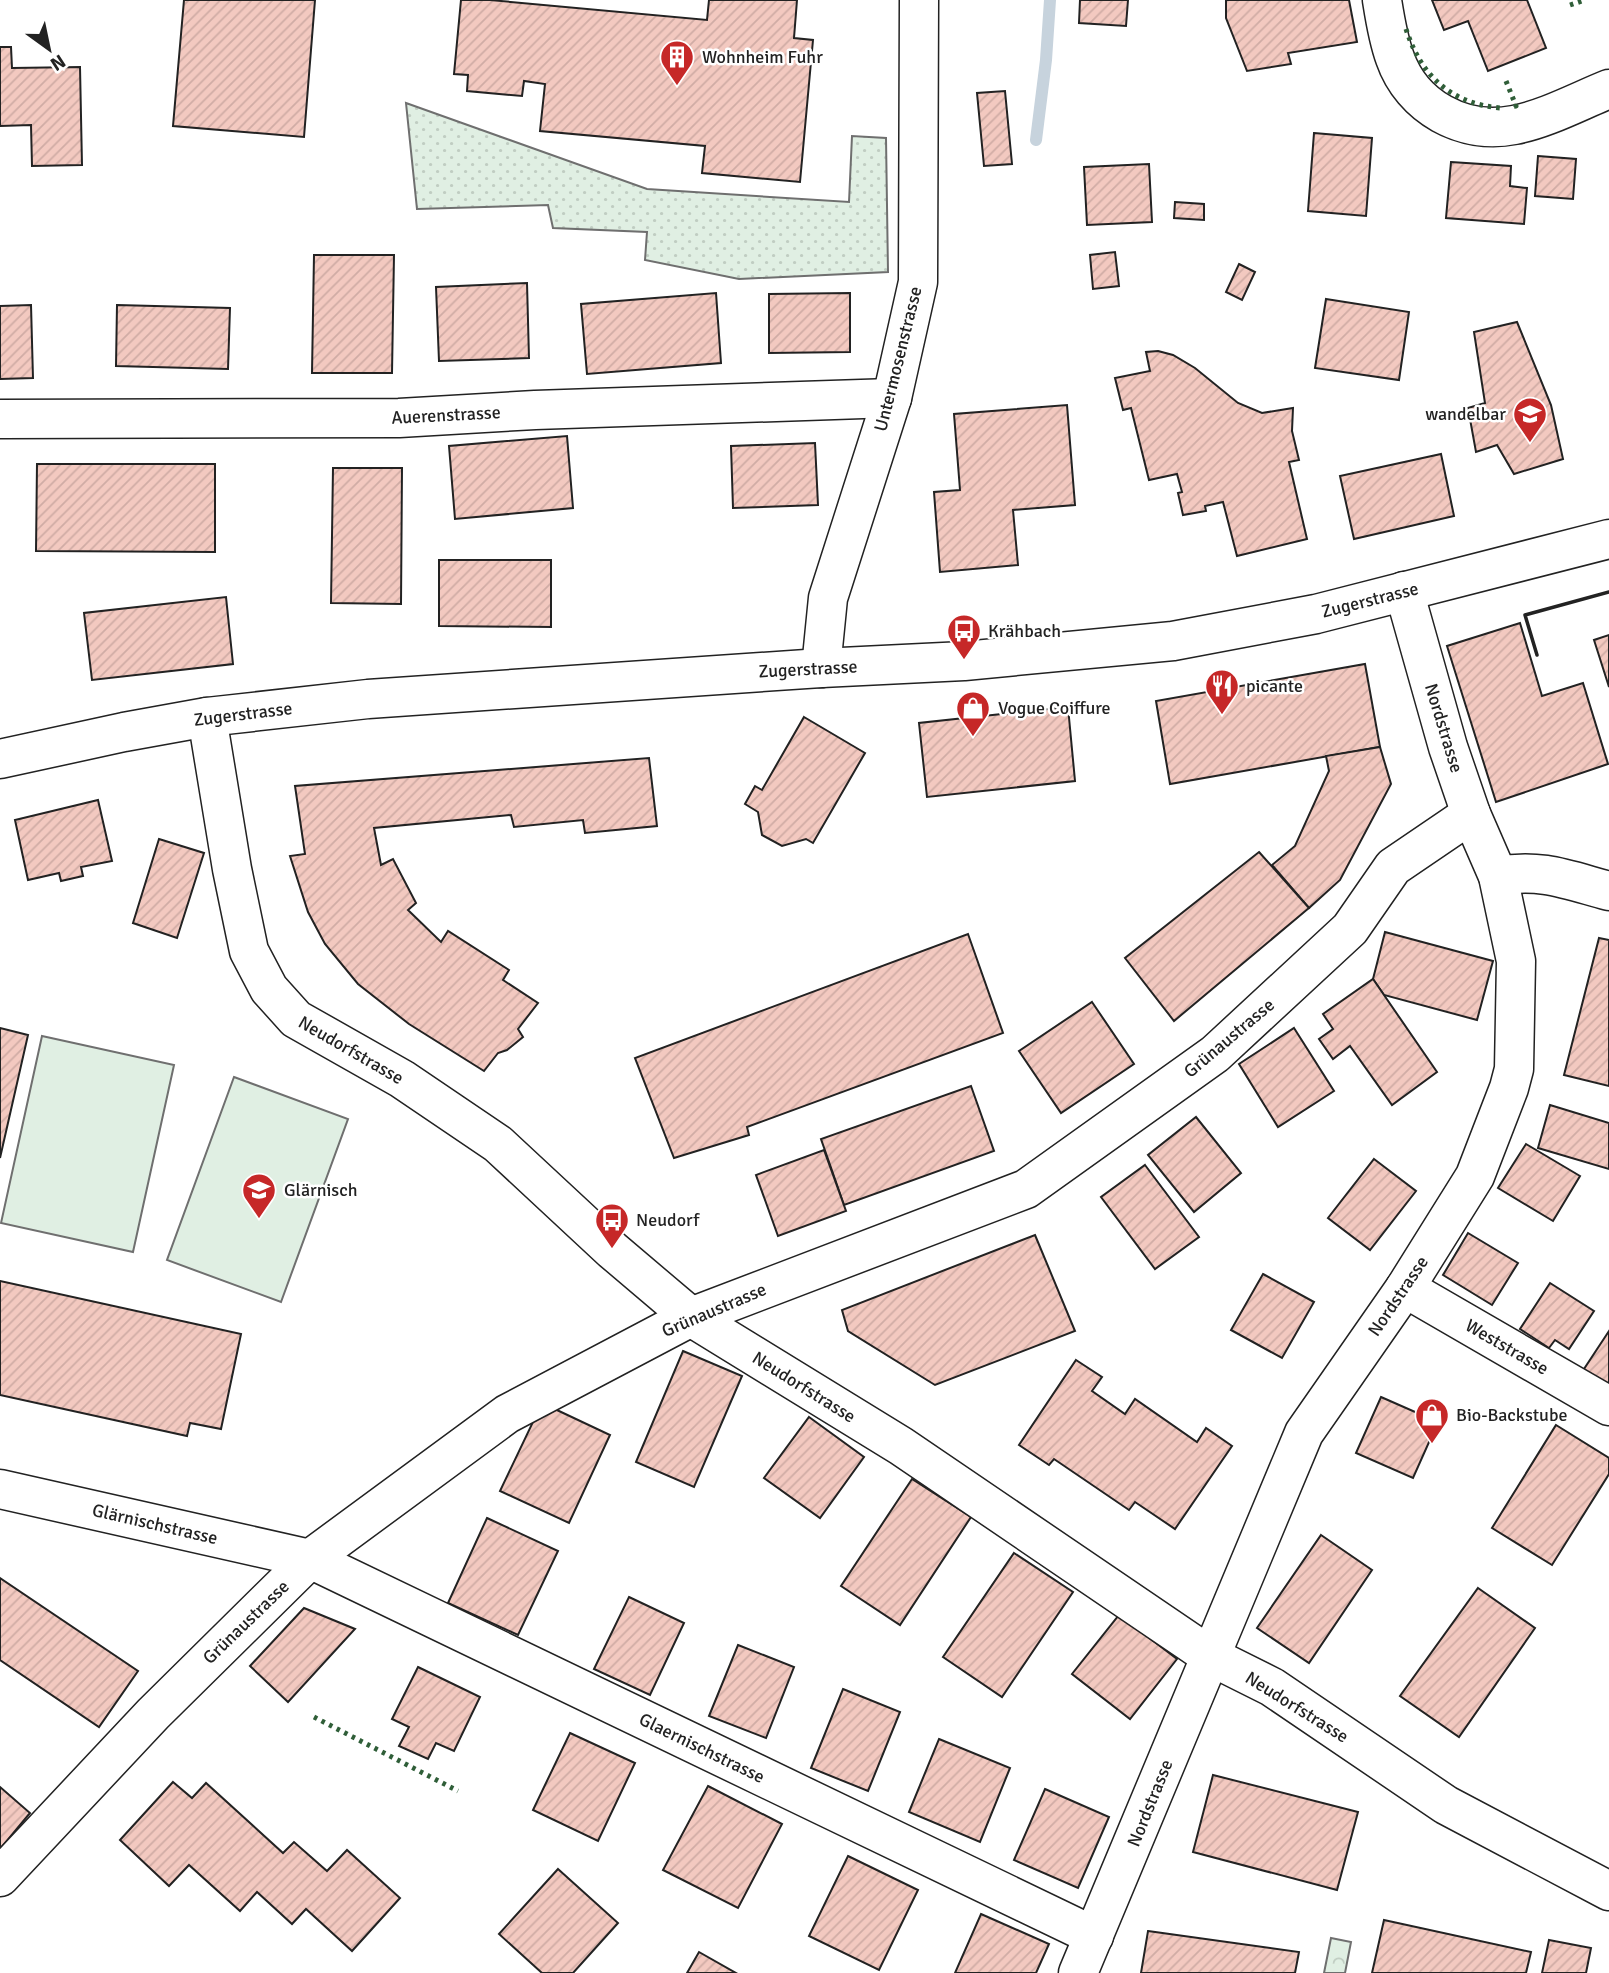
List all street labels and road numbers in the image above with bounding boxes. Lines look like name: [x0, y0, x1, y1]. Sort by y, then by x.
street label: Untermosenstrasse: [869, 284, 927, 434]
street label: Auerenstrasse: [391, 401, 501, 429]
street label: Zugerstrasse: [1319, 577, 1421, 623]
street label: Zugerstrasse: [758, 655, 858, 683]
street label: Nordstrasse: [1420, 681, 1468, 775]
street label: Zugerstrasse: [192, 697, 294, 731]
street label: Grünaustrasse: [1179, 994, 1279, 1082]
street label: Neudorfstrasse: [295, 1011, 407, 1089]
street label: Nordstrasse: [1363, 1252, 1433, 1340]
street label: Grünaustrasse: [658, 1278, 770, 1342]
street label: Weststrasse: [1462, 1314, 1552, 1380]
street label: Neudorfstrasse: [748, 1346, 860, 1428]
street label: Glärnischstrasse: [90, 1499, 220, 1549]
street label: Grünaustrasse: [198, 1575, 294, 1669]
street label: Neudorfstrasse: [1241, 1666, 1353, 1748]
street label: Glaernischstrasse: [636, 1708, 768, 1788]
street label: Nordstrasse: [1123, 1756, 1177, 1850]

